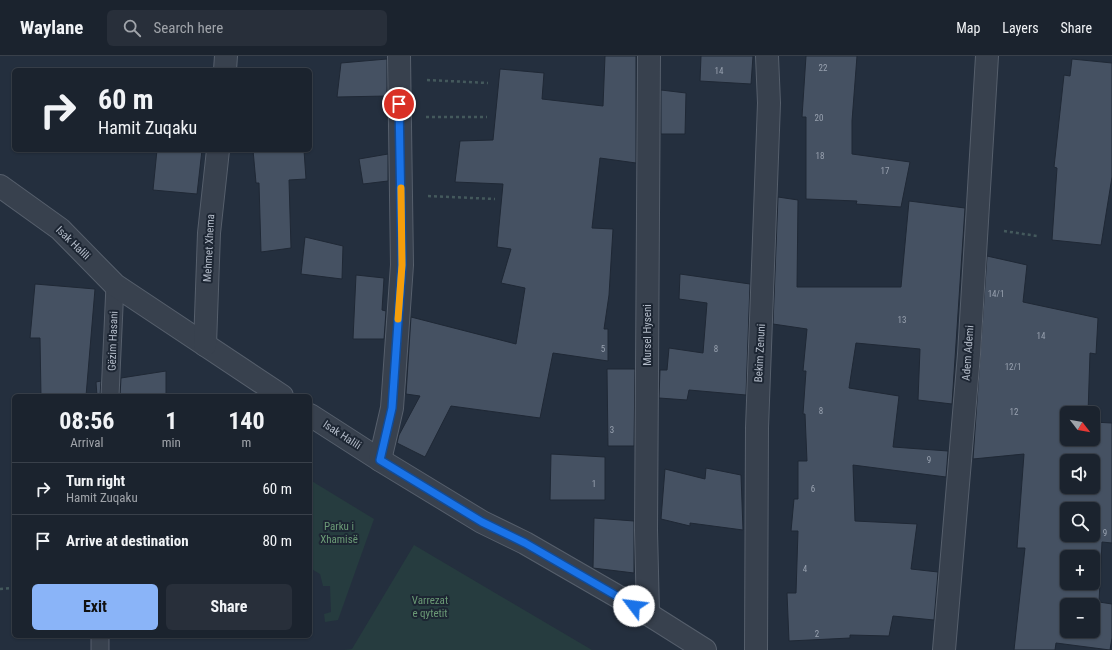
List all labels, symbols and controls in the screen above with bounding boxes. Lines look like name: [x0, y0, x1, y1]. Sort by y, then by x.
search box: [107, 10, 387, 46]
text: Waylane: [20, 16, 83, 39]
icon: search: [121, 17, 143, 39]
text: Search here: [153, 19, 223, 37]
text: Map: [956, 20, 980, 36]
text: Layers: [1002, 20, 1039, 36]
text: Share: [1061, 20, 1092, 36]
house number: 22: [819, 63, 828, 73]
house number: 14: [715, 66, 724, 76]
text: 60 m: [98, 83, 154, 116]
icon: right: [32, 84, 84, 136]
pin: [382, 87, 416, 121]
icon: arrive: [388, 93, 410, 115]
house number: 20: [815, 113, 823, 123]
text: Hamit Zuqaku: [98, 117, 197, 138]
house number: 18: [816, 151, 824, 161]
house number: 17: [881, 166, 890, 176]
street label: Mehmet Xhema: [201, 214, 217, 282]
street label: Isak Halili: [53, 223, 93, 263]
house number: 14/1: [988, 289, 1004, 299]
street label: Mursel Hyseni: [641, 304, 654, 366]
street label: Gëzim Hasani: [105, 311, 121, 371]
house number: 13: [898, 315, 906, 325]
street label: Bekim Zenuni: [752, 323, 768, 383]
street label: Adem Ademi: [960, 325, 976, 381]
house number: 14: [1037, 331, 1046, 341]
house number: 5: [601, 344, 606, 354]
house number: 8: [714, 344, 718, 354]
house number: 12/1: [1005, 362, 1021, 372]
house number: 8: [819, 406, 823, 416]
north arrow: [1060, 406, 1100, 446]
map controls: [1060, 406, 1100, 638]
text: 08:56: [59, 407, 114, 435]
text: 1: [165, 407, 177, 435]
text: 140: [228, 407, 265, 435]
house number: 12: [1010, 407, 1019, 417]
street label: Isak Halili: [321, 418, 363, 452]
house number: 3: [610, 425, 614, 435]
text: Arrival: [70, 435, 103, 450]
text: min: [162, 435, 181, 450]
text: m: [242, 435, 251, 450]
button: sound: [1060, 454, 1100, 494]
house number: 9: [927, 455, 931, 465]
text: Turn right: [66, 472, 125, 490]
icon: right: [32, 478, 54, 500]
house number: 1: [592, 479, 596, 489]
text: 60 m: [262, 480, 292, 498]
house number: 6: [811, 484, 815, 494]
text: Hamit Zuqaku: [66, 490, 138, 505]
button: search: [1060, 502, 1100, 542]
park label: Parku i Xhamisë: [320, 520, 358, 546]
house number: 9: [1103, 528, 1107, 538]
icon: arrive: [32, 530, 54, 552]
text: Arrive at destination: [66, 532, 189, 550]
text: 80 m: [262, 532, 292, 550]
button: +: [1060, 550, 1100, 590]
house number: 4: [803, 564, 808, 574]
button: Exit: [32, 584, 158, 630]
button: Share: [166, 584, 292, 630]
position arrow: [613, 585, 655, 627]
park label: Varrezat e qytetit: [412, 594, 448, 620]
button: −: [1060, 598, 1100, 638]
house number: 2: [815, 629, 820, 639]

